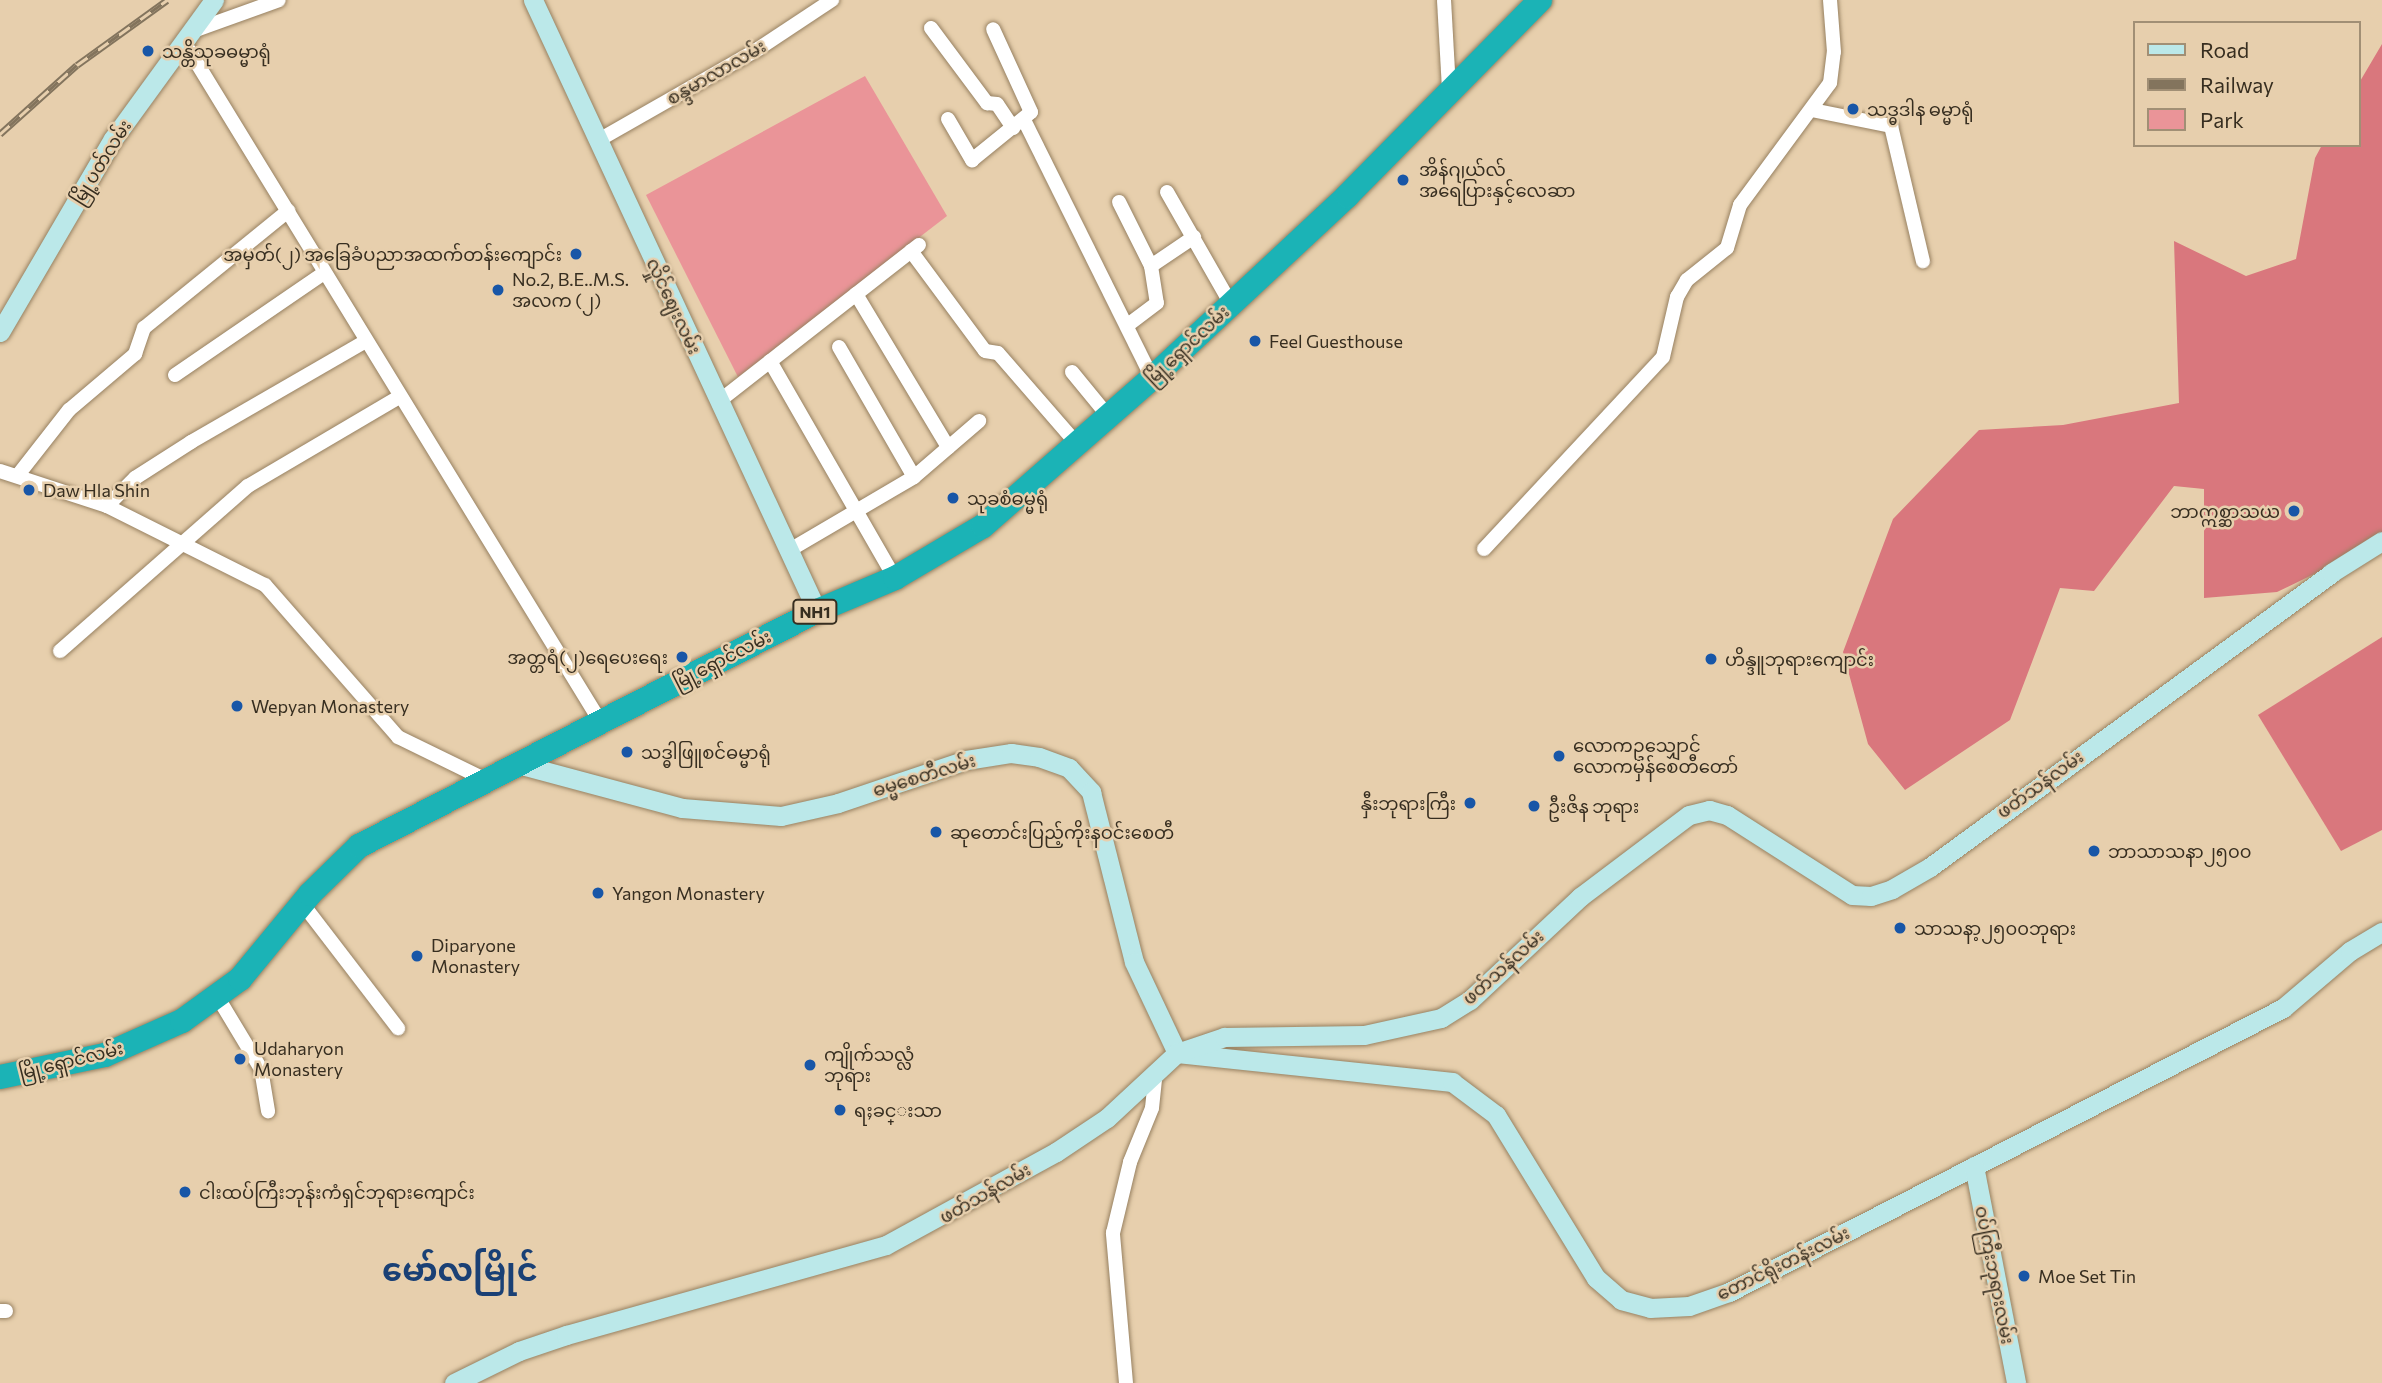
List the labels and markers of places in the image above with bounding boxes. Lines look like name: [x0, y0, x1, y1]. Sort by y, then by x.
place label: သန္တိသုခဓမ္မာရုံ: [162, 40, 271, 62]
marker: သန္တိသုခဓမ္မာရုံ: [140, 43, 156, 59]
place label: သဒ္ဓဒါန ဓမ္မာရုံ: [1867, 98, 1974, 120]
marker: သဒ္ဓဒါန ဓမ္မာရုံ: [1845, 101, 1861, 117]
place label: အိန်ဂျယ်လ် အရေပြားနှင့်လေဆာ: [1419, 159, 1575, 202]
marker: အိန်ဂျယ်လ် အရေပြားနှင့်လေဆာ: [1393, 170, 1413, 190]
place label: အမှတ်(၂) အခြေခံပညာအထက်တန်းကျောင်း: [223, 243, 562, 265]
marker: အမှတ်(၂) အခြေခံပညာအထက်တန်းကျောင်း: [568, 246, 584, 262]
place label: No.2, B.E..M.S. အလက (၂): [512, 269, 629, 312]
marker: No.2, B.E..M.S. အလက (၂): [490, 282, 506, 298]
place label: Feel Guesthouse: [1269, 330, 1403, 352]
marker: Feel Guesthouse: [1247, 333, 1263, 349]
place label: Daw Hla Shin: [43, 479, 150, 501]
marker: Daw Hla Shin: [21, 482, 37, 498]
place label: သုခစံဓမ္မရုံ: [967, 487, 1048, 509]
marker: သုခစံဓမ္မရုံ: [945, 490, 961, 506]
place label: ဘာဣစ္ဆာသယ: [2170, 500, 2280, 522]
marker: ဘာဣစ္ဆာသယ: [2286, 503, 2302, 519]
place label: အတ္တရံ(၂)ရေပေးရေး: [507, 646, 668, 668]
place label: ဟိန္ဒူဘုရားကျောင်း: [1725, 648, 1874, 670]
marker: အတ္တရံ(၂)ရေပေးရေး: [674, 649, 690, 665]
marker: ဟိန္ဒူဘုရားကျောင်း: [1703, 651, 1719, 667]
place label: Wepyan Monastery: [251, 695, 409, 717]
marker: Wepyan Monastery: [229, 698, 245, 714]
place label: လောကဥသျှောင် လောကမှန်စေတီတော်: [1573, 735, 1738, 778]
place label: သဒ္ဓါဖြူစင်ဓမ္မာရုံ: [641, 741, 771, 763]
marker: သဒ္ဓါဖြူစင်ဓမ္မာရုံ: [619, 744, 635, 760]
marker: လောကဥသျှောင် လောကမှန်စေတီတော်: [1551, 748, 1567, 764]
place label: နှီးဘုရားကြီး: [1361, 792, 1456, 814]
marker: နှီးဘုရားကြီး: [1462, 795, 1478, 811]
place label: ဦးဇိန ဘုရား: [1548, 795, 1639, 817]
marker: ဦးဇိန ဘုရား: [1526, 798, 1542, 814]
place label: ဆုတောင်းပြည့်ကိုးနဝင်းစေတီ: [950, 821, 1174, 843]
marker: ဆုတောင်းပြည့်ကိုးနဝင်းစေတီ: [928, 824, 944, 840]
place label: ဘာသာသနာ၂၅၀၀: [2108, 840, 2251, 862]
marker: ဘာသာသနာ၂၅၀၀: [2086, 843, 2102, 859]
place label: Yangon Monastery: [612, 882, 765, 904]
marker: Yangon Monastery: [590, 885, 606, 901]
place label: သာသနာ့၂၅၀၀ဘုရား: [1914, 917, 2076, 939]
marker: သာသနာ့၂၅၀၀ဘုရား: [1892, 920, 1908, 936]
place label: Diparyone Monastery: [431, 935, 520, 978]
marker: Diparyone Monastery: [409, 948, 425, 964]
place label: Udaharyon Monastery: [254, 1038, 344, 1080]
place label: ကျိုက်သလ္လံ ဘုရား: [824, 1044, 914, 1086]
marker: Udaharyon Monastery: [232, 1051, 248, 1067]
marker: ကျိုက်သလ္လံ ဘုရား: [802, 1057, 818, 1073]
place label: ရႈခင္းသာ: [854, 1099, 942, 1121]
marker: ရႈခင္းသာ: [832, 1102, 848, 1118]
place label: ငါးထပ်ကြီးဘုန်းကံရှင်ဘုရားကျောင်း: [199, 1181, 475, 1203]
marker: ငါးထပ်ကြီးဘုန်းကံရှင်ဘုရားကျောင်း: [177, 1184, 193, 1200]
place label: Moe Set Tin: [2038, 1265, 2136, 1287]
marker: Moe Set Tin: [2016, 1268, 2032, 1284]

